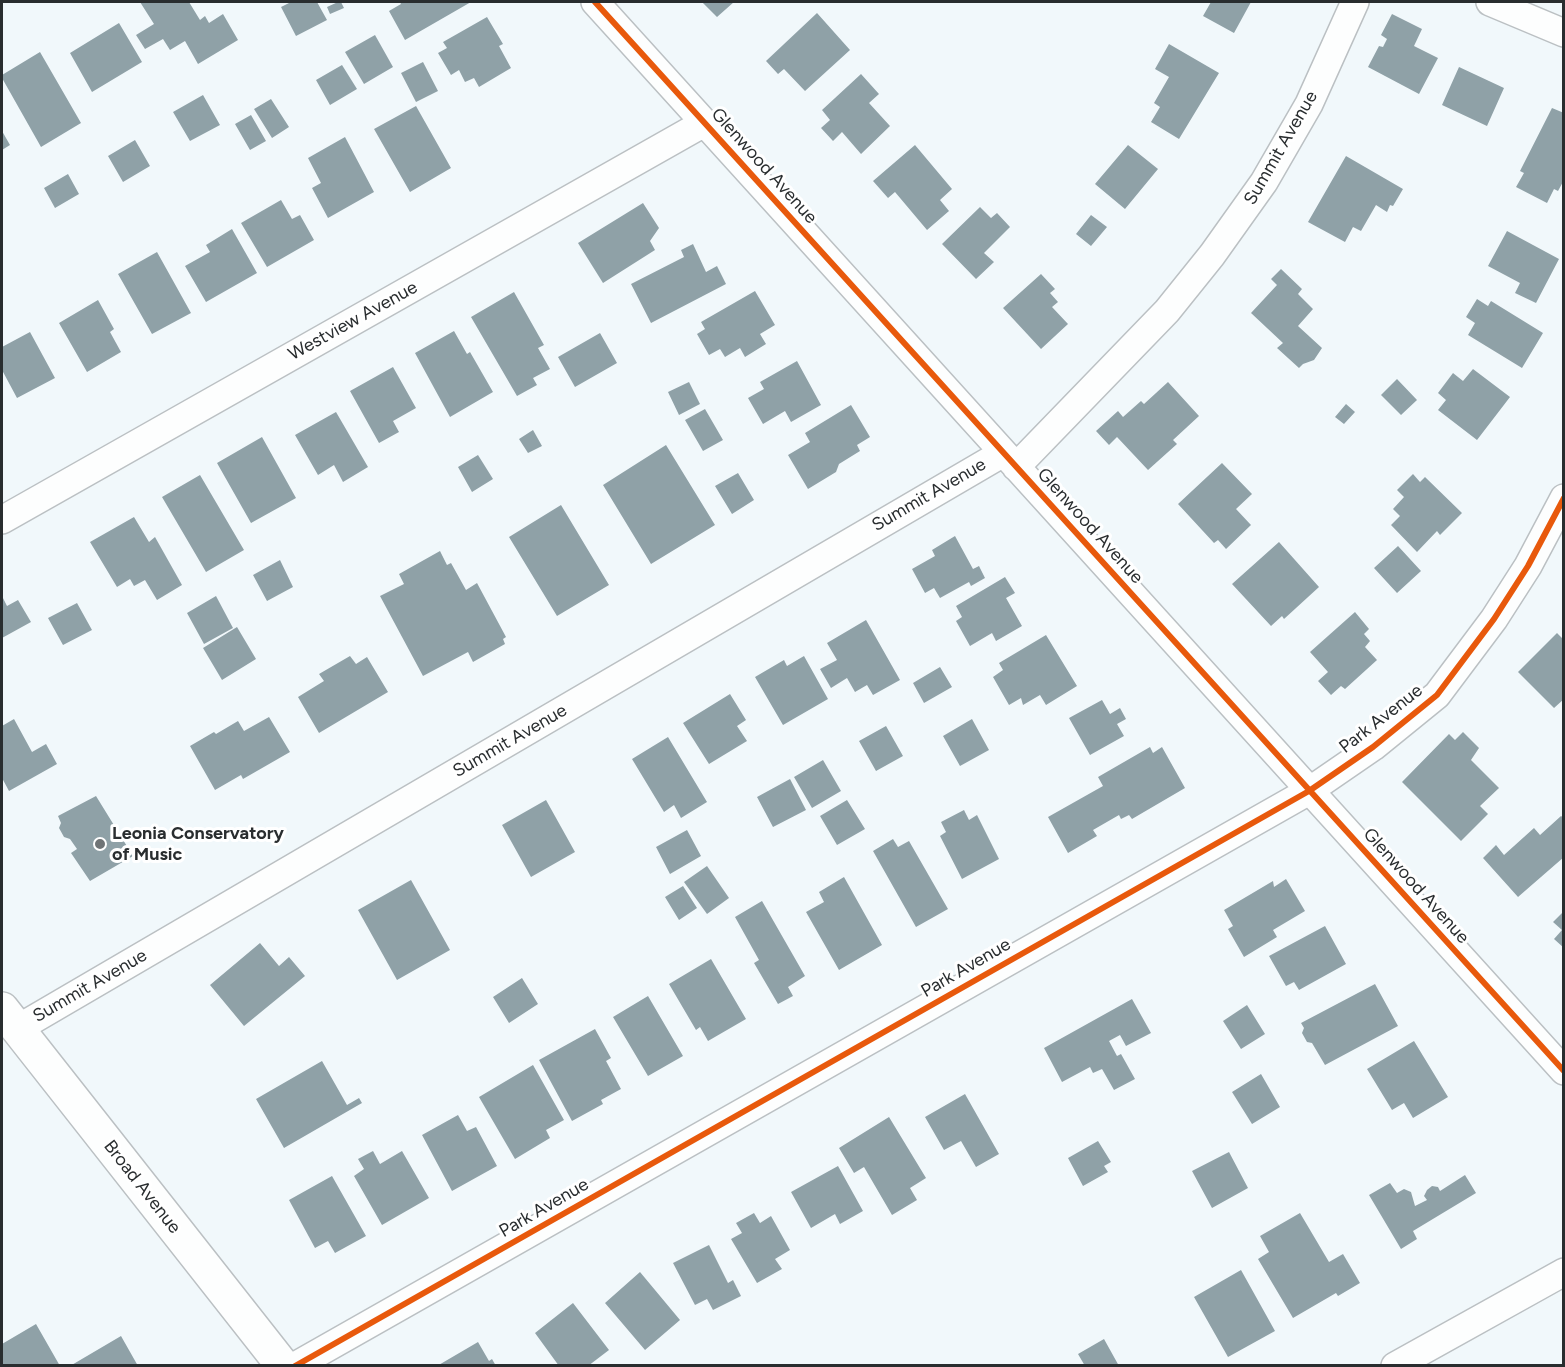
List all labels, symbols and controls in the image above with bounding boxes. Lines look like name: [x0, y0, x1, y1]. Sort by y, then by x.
street label: Summit Avenue: [1240, 87, 1322, 209]
street label: Glenwood Avenue: [706, 104, 822, 228]
street label: Westview Avenue: [285, 277, 421, 365]
street label: Summit Avenue: [868, 454, 990, 536]
street label: Glenwood Avenue: [1032, 464, 1148, 588]
street label: Park Avenue: [1335, 680, 1427, 758]
street label: Summit Avenue: [449, 700, 571, 782]
place label: Leonia Conservatory of Music: [112, 823, 284, 866]
street label: Glenwood Avenue: [1358, 824, 1474, 948]
marker: Leonia Conservatory of Music: [93, 837, 107, 851]
street label: Park Avenue: [917, 934, 1015, 1002]
street label: Summit Avenue: [29, 945, 151, 1027]
street label: Broad Avenue: [99, 1136, 185, 1238]
street label: Park Avenue: [495, 1174, 593, 1242]

